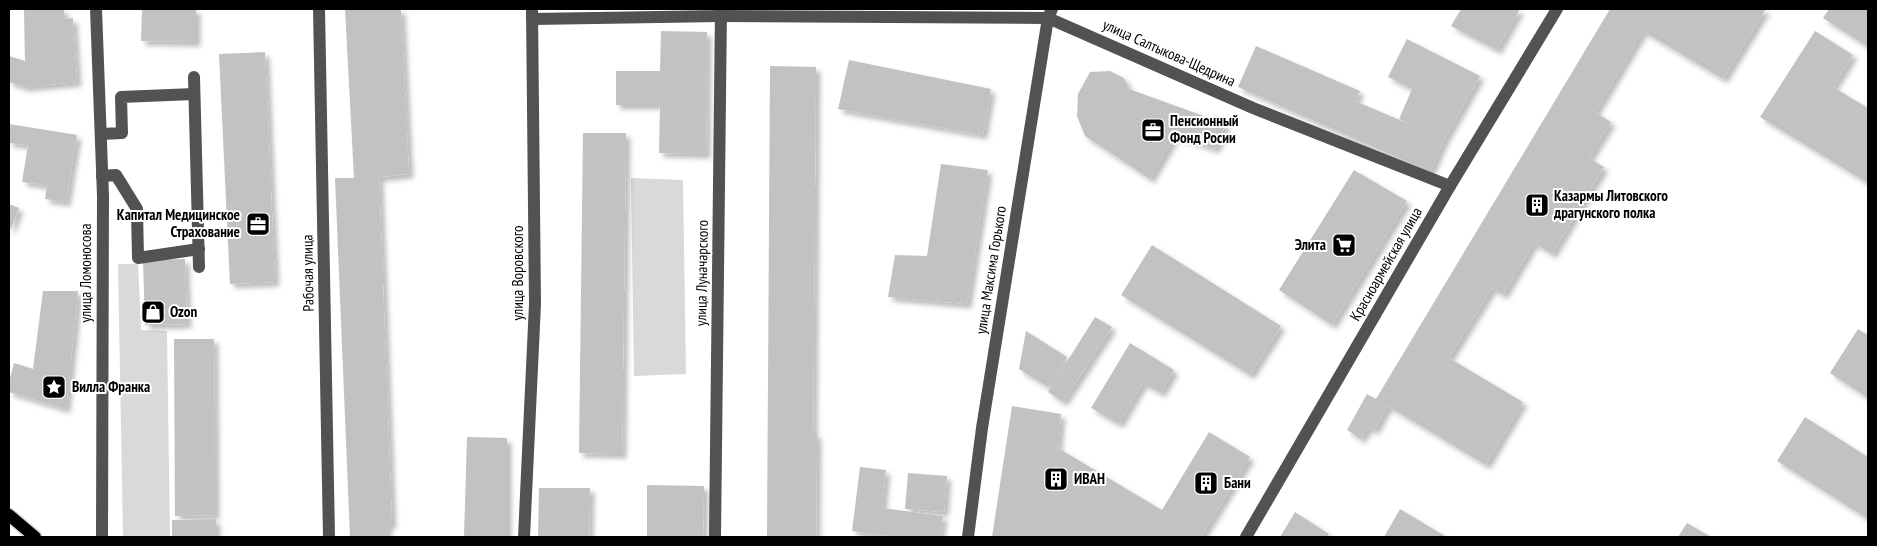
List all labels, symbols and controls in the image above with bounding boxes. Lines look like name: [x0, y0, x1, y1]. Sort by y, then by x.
street label: улица Салтыкова-Щедрина: [1100, 15, 1239, 90]
place label: Пенсионный Фонд Росии: [1170, 111, 1239, 147]
office icon: Пенсионный Фонд Росии: [1140, 117, 1166, 143]
place label: Казармы Литовского драгунского полка: [1553, 186, 1668, 222]
building icon: Казармы Литовского драгунского полка: [1524, 192, 1550, 218]
street label: Красноармейская улица: [1345, 203, 1426, 324]
street label: улица Максима Горького: [971, 204, 1010, 335]
place label: Капитал Медицинское Страхование: [117, 205, 240, 241]
office icon: Капитал Медицинское Страхование: [245, 211, 271, 237]
street label: улица Луначарского: [691, 220, 712, 326]
street label: улица Ломоносова: [76, 224, 95, 322]
street label: улица Воровского: [508, 226, 527, 320]
supermarket icon: Элита: [1331, 232, 1357, 258]
street label: Рабочая улица: [297, 234, 318, 312]
place label: Элита: [1295, 235, 1326, 254]
shop icon: Ozon: [140, 299, 166, 325]
place label: Ozon: [170, 302, 197, 321]
place icon: Вилла Франка: [41, 374, 67, 400]
place label: Вилла Франка: [72, 377, 150, 396]
building icon: ИВАН: [1043, 466, 1069, 492]
place label: ИВАН: [1074, 469, 1105, 488]
building icon: Бани: [1193, 470, 1219, 496]
place label: Бани: [1224, 473, 1251, 492]

